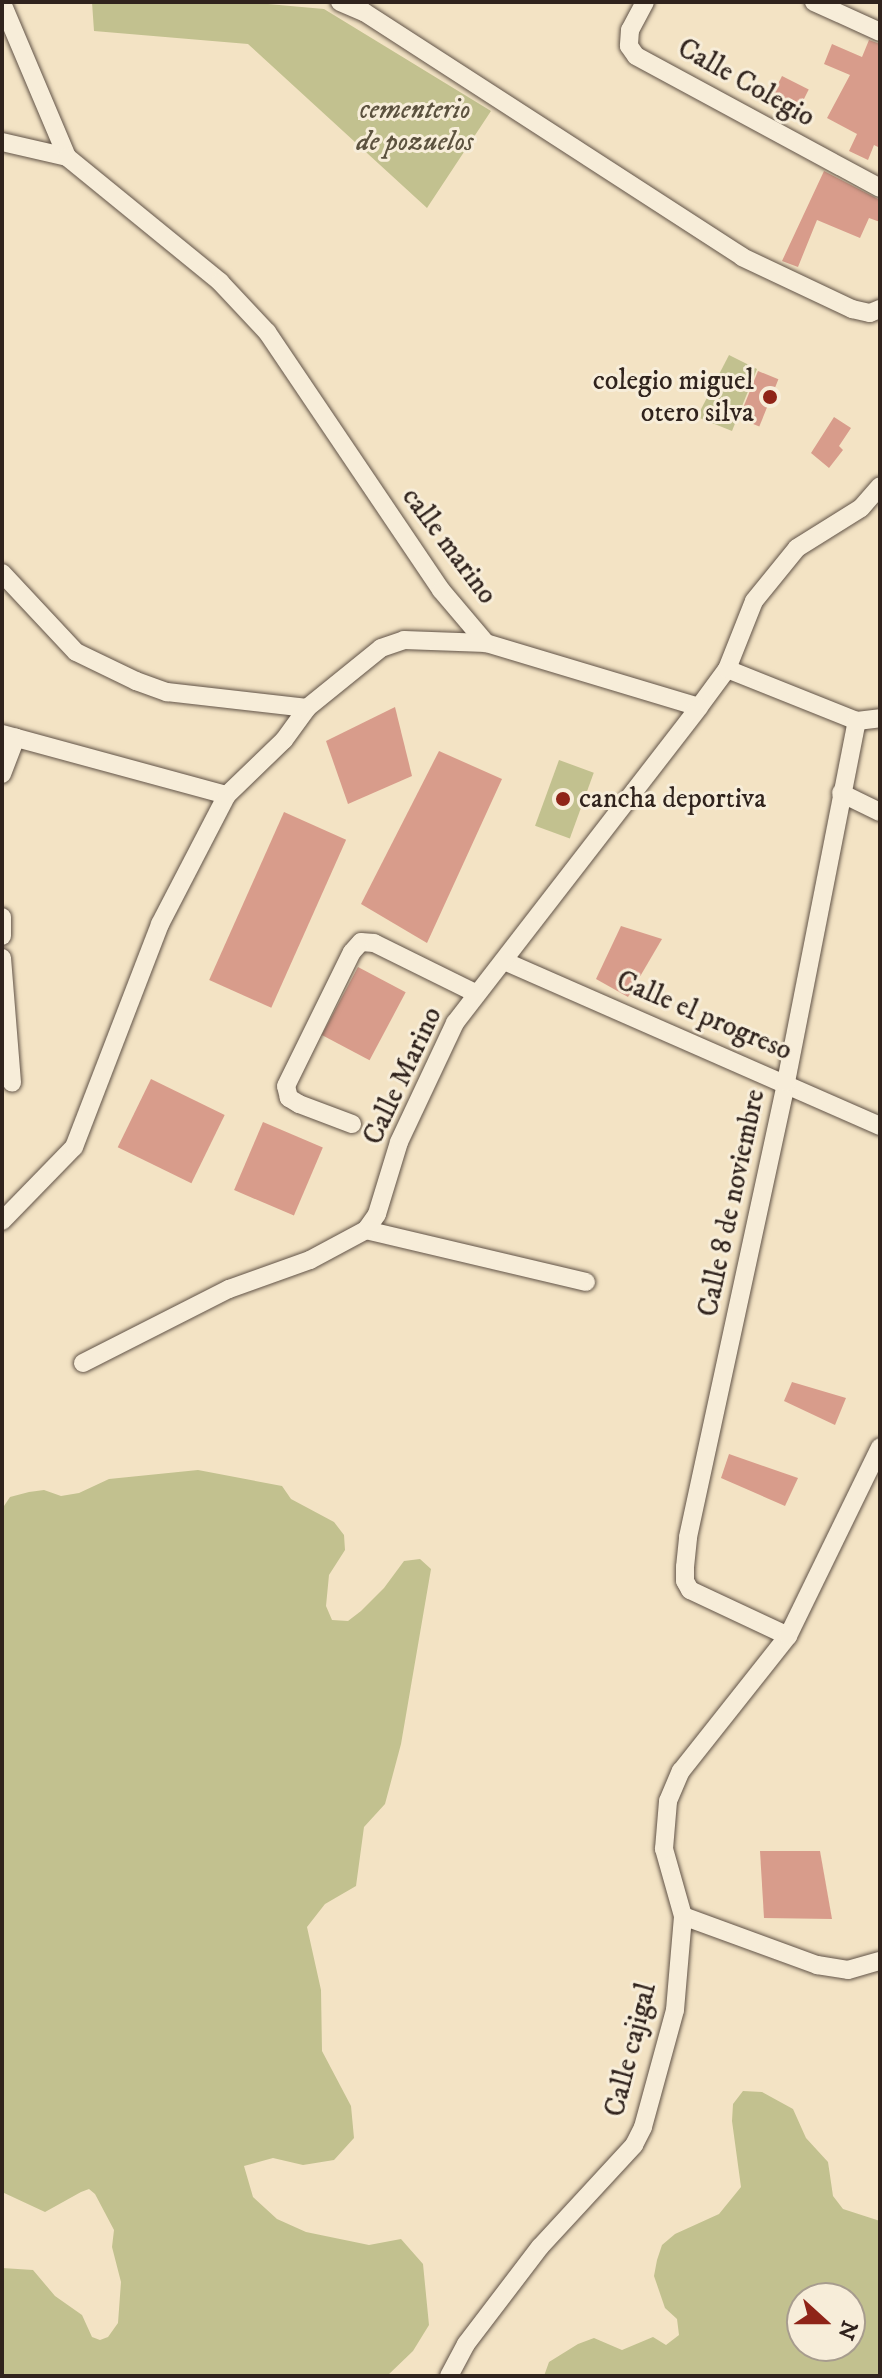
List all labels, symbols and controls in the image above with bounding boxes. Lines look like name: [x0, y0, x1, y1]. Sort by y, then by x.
street label: Calle Colegio: [672, 32, 820, 134]
park label: cementerio de pozuelos: [356, 93, 474, 159]
place label: colegio miguel otero silva: [593, 364, 754, 430]
marker: colegio miguel otero silva: [761, 388, 779, 406]
street label: calle marino: [394, 481, 504, 611]
place label: cancha deportiva: [579, 782, 766, 816]
marker: cancha deportiva: [554, 790, 572, 808]
street label: Calle el progreso: [611, 964, 797, 1068]
street label: Calle Marino: [356, 1002, 450, 1150]
street label: Calle 8 de noviembre: [691, 1086, 773, 1320]
street label: Calle cajigal: [598, 1980, 664, 2120]
north arrow: [786, 2282, 866, 2362]
text: N: [831, 2317, 863, 2343]

